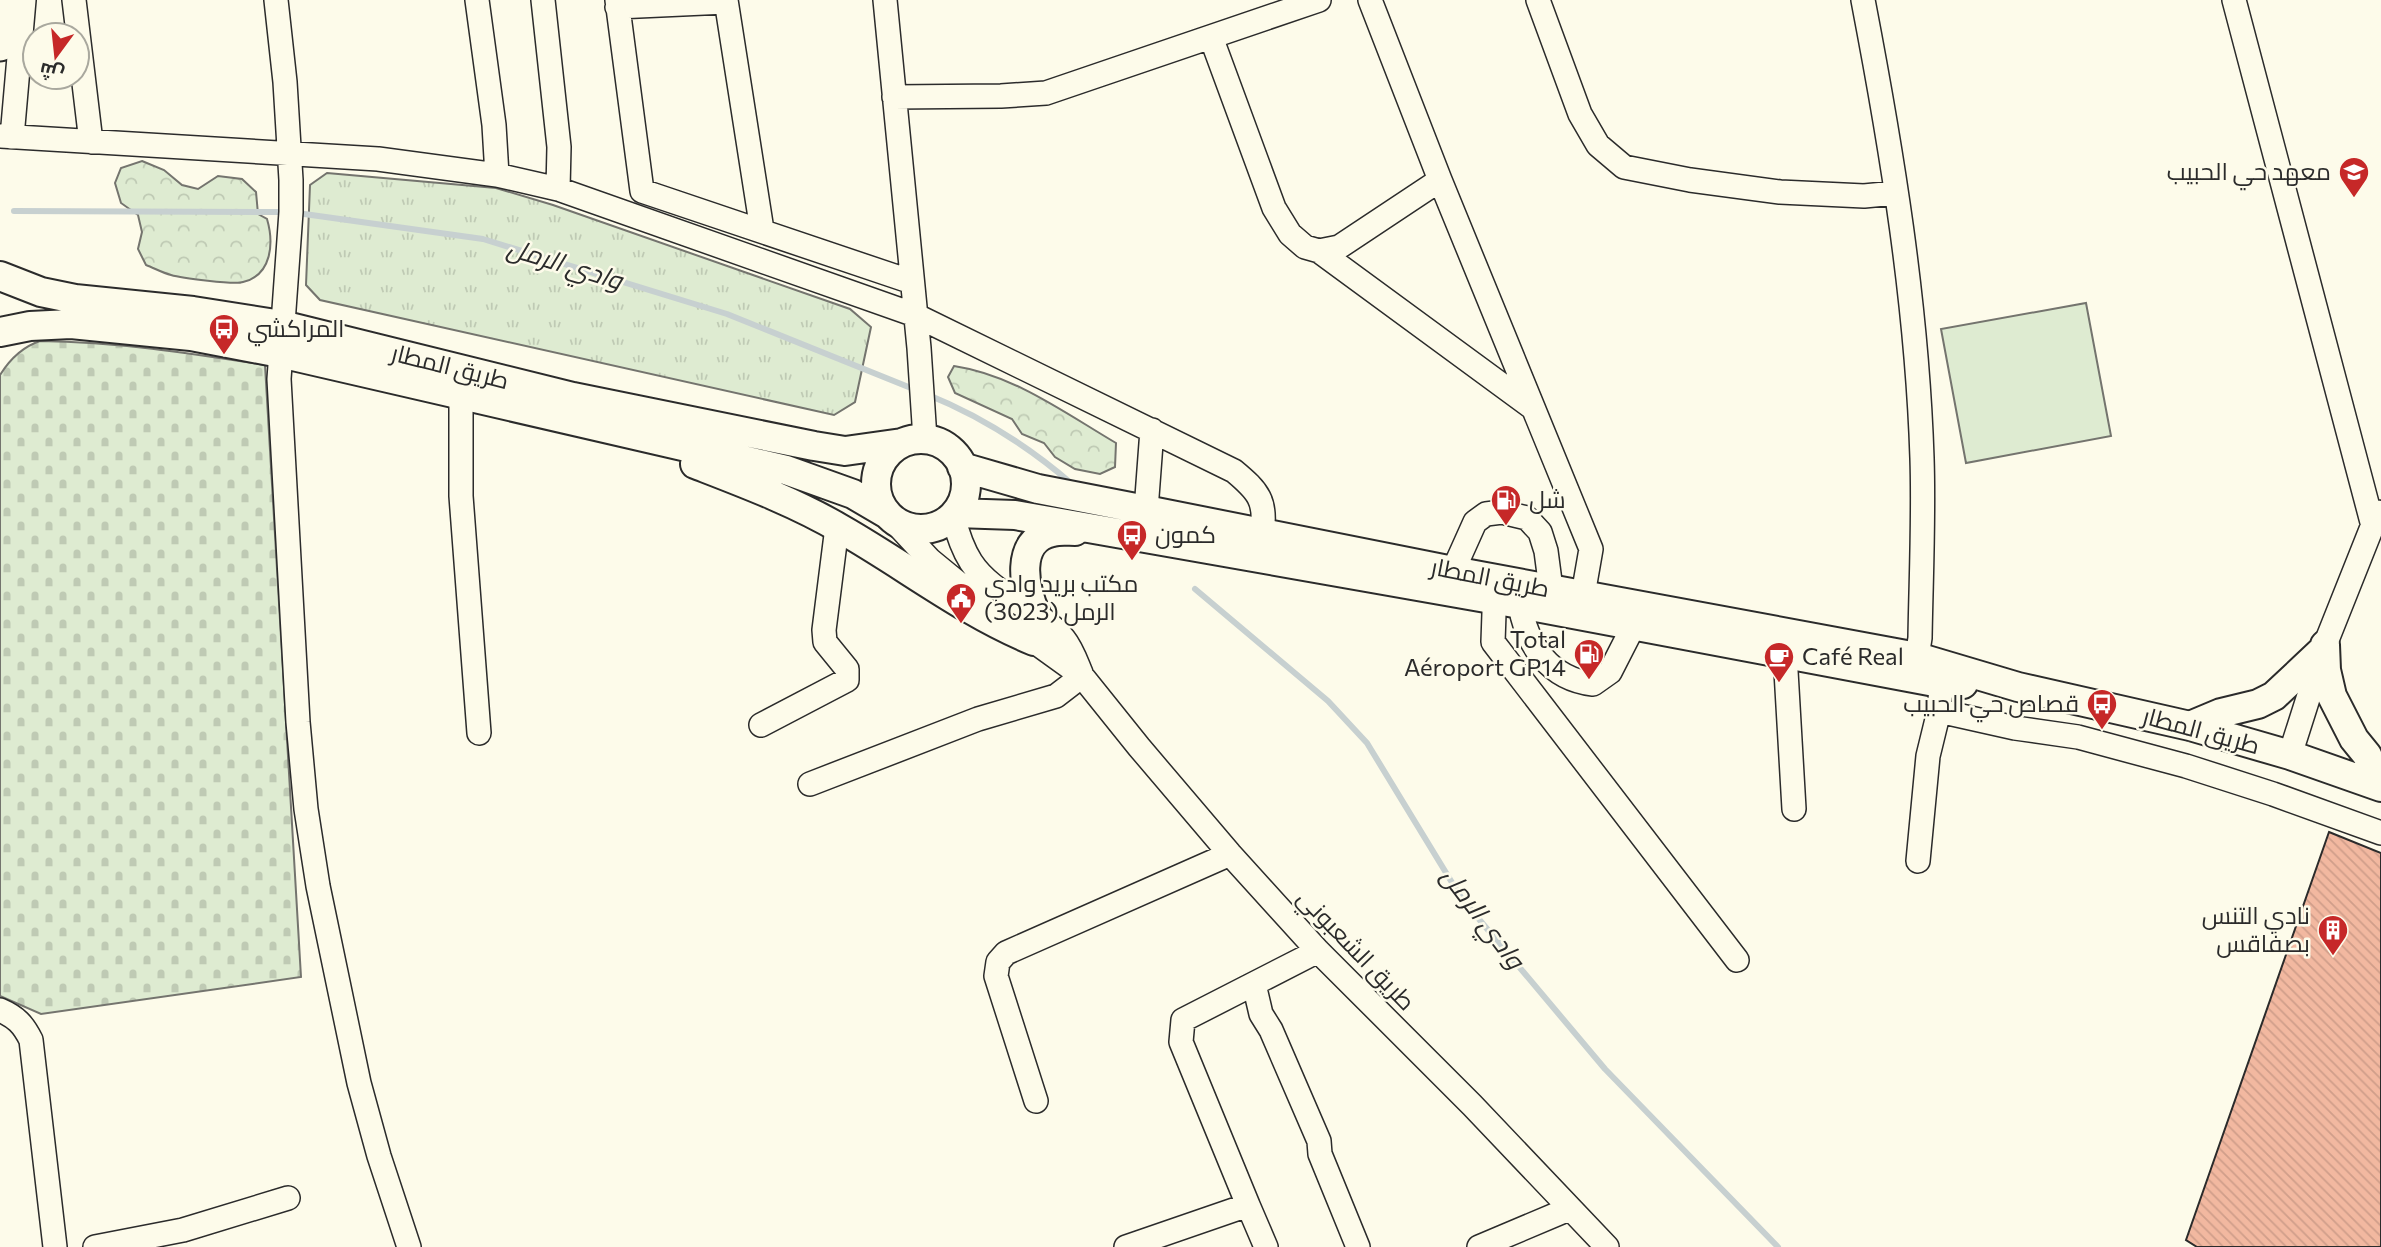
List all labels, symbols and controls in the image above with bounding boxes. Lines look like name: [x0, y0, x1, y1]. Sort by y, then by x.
north arrow: [21, 21, 91, 91]
text: ش: [37, 58, 66, 87]
school or university icon: معهد حي الحبيب: [2337, 155, 2371, 199]
place label: معهد حي الحبيب: [2167, 156, 2331, 191]
water label: وادي الرمل: [502, 230, 629, 302]
bus stop icon: المراكشي: [207, 312, 241, 356]
place label: المراكشي: [247, 313, 344, 347]
street label: طريق المطار: [386, 336, 512, 396]
fuel station icon: شل: [1489, 483, 1523, 527]
place label: شل: [1529, 484, 1566, 514]
bus stop icon: كمون: [1115, 518, 1149, 562]
place label: كمون: [1155, 519, 1216, 549]
street label: طريق المطار: [1426, 550, 1552, 604]
place label: مكتب بريد وادي الرمل (3023): [984, 568, 1138, 626]
public building icon: مكتب بريد وادي الرمل (3023): [944, 581, 978, 625]
place label: Total Aéroport GP14: [1404, 624, 1566, 681]
fuel station icon: Total Aéroport GP14: [1572, 637, 1606, 681]
cafe icon: Café Real: [1762, 640, 1796, 684]
place label: Café Real: [1802, 641, 1904, 670]
bus stop icon: قصاص حي الحبيب: [2085, 687, 2119, 731]
place label: قصاص حي الحبيب: [1903, 688, 2079, 723]
street label: طريق المطار: [2137, 699, 2263, 761]
water label: وادي الرمل: [1430, 860, 1533, 980]
street label: طريق الشعبوني: [1288, 882, 1422, 1020]
place label: نادي التنس بصفاقس: [2202, 900, 2310, 958]
building icon: نادي التنس بصفاقس: [2316, 913, 2350, 957]

